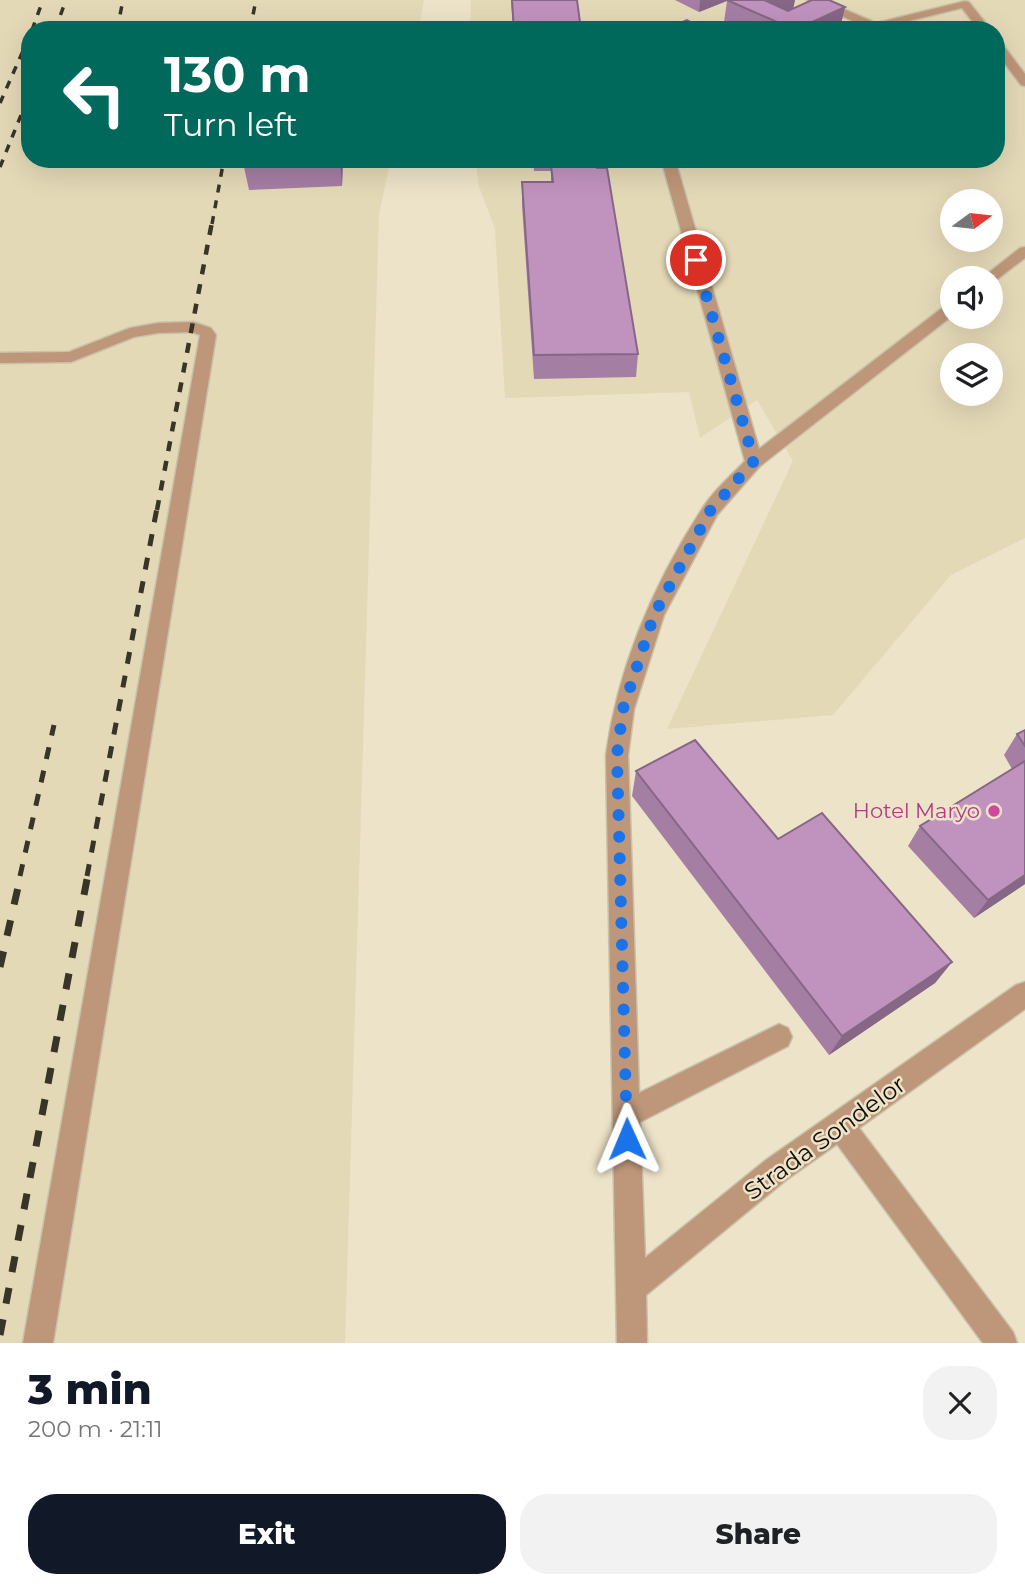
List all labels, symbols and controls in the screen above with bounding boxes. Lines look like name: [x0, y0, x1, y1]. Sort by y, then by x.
text: 130 m: [164, 45, 311, 104]
icon: left: [49, 49, 140, 140]
text: Turn left: [164, 105, 298, 144]
north arrow: [940, 189, 1003, 252]
map controls: [940, 189, 1003, 406]
pin: [666, 230, 726, 290]
icon: arrive: [677, 241, 715, 279]
button: sound: [940, 266, 1003, 329]
button: layers: [940, 343, 1003, 406]
place label: Hotel Maryo: [853, 798, 980, 823]
marker: Hotel Maryo: [986, 803, 1002, 819]
street label: Strada Sondelor: [739, 1069, 911, 1206]
position arrow: [590, 1102, 664, 1176]
text: 3 min: [28, 1363, 152, 1415]
button: close: [923, 1366, 997, 1440]
text: 200 m · 21:11: [28, 1415, 163, 1443]
button: Exit: [28, 1494, 506, 1574]
button: Share: [520, 1494, 997, 1574]

